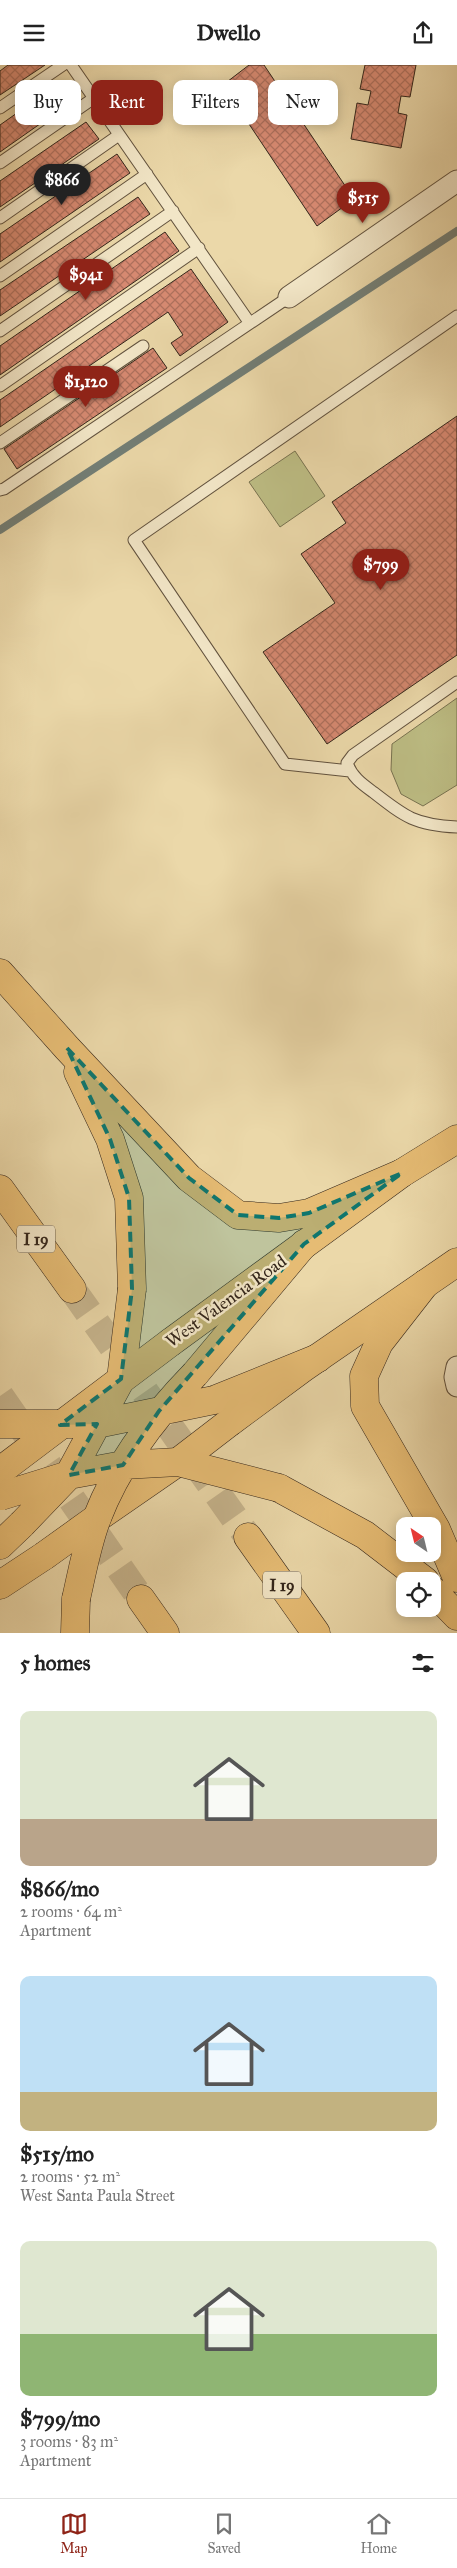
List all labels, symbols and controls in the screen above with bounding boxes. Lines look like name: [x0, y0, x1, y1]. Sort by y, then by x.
icon: menu: [20, 19, 48, 47]
text: Dwello: [197, 19, 260, 46]
icon: share: [409, 19, 437, 47]
chip: Buy: [15, 80, 81, 125]
chip: Rent: [91, 80, 163, 125]
chip: Filters: [173, 80, 258, 125]
chip: New: [268, 80, 338, 125]
pin: $866: [32, 163, 92, 206]
text: $866: [45, 170, 79, 189]
pin: $515: [333, 181, 393, 224]
text: $515: [348, 188, 378, 207]
pin: $941: [56, 259, 116, 301]
text: $941: [69, 265, 103, 284]
pin: $1,120: [45, 365, 127, 408]
text: $1,120: [64, 372, 108, 391]
pin: $799: [351, 549, 411, 591]
text: $799: [363, 555, 399, 574]
road number: I 19: [17, 1225, 55, 1253]
street label: West Valencia Road: [161, 1250, 291, 1352]
north arrow: [396, 1517, 441, 1563]
map controls: [396, 1517, 441, 1617]
road number: I 19: [263, 1571, 301, 1599]
button: locate: [396, 1572, 441, 1617]
icon: filters: [409, 1649, 437, 1677]
text: 5 homes: [20, 1650, 91, 1676]
icon: home: [184, 1744, 274, 1834]
text: $866/mo: [20, 1876, 99, 1902]
text: 2 rooms · 64 m²: [20, 1902, 122, 1921]
text: Apartment: [20, 1921, 92, 1940]
icon: home: [184, 2009, 274, 2099]
text: $515/mo: [20, 2141, 94, 2167]
text: 2 rooms · 52 m²: [20, 2167, 120, 2186]
text: West Santa Paula Street: [20, 2186, 175, 2205]
icon: home: [184, 2274, 274, 2364]
text: $799/mo: [20, 2406, 100, 2432]
text: 3 rooms · 83 m²: [20, 2432, 118, 2451]
text: Apartment: [20, 2451, 92, 2470]
tab: Map: [60, 2510, 88, 2557]
tab: Saved: [208, 2510, 241, 2557]
tab: Home: [361, 2510, 397, 2557]

